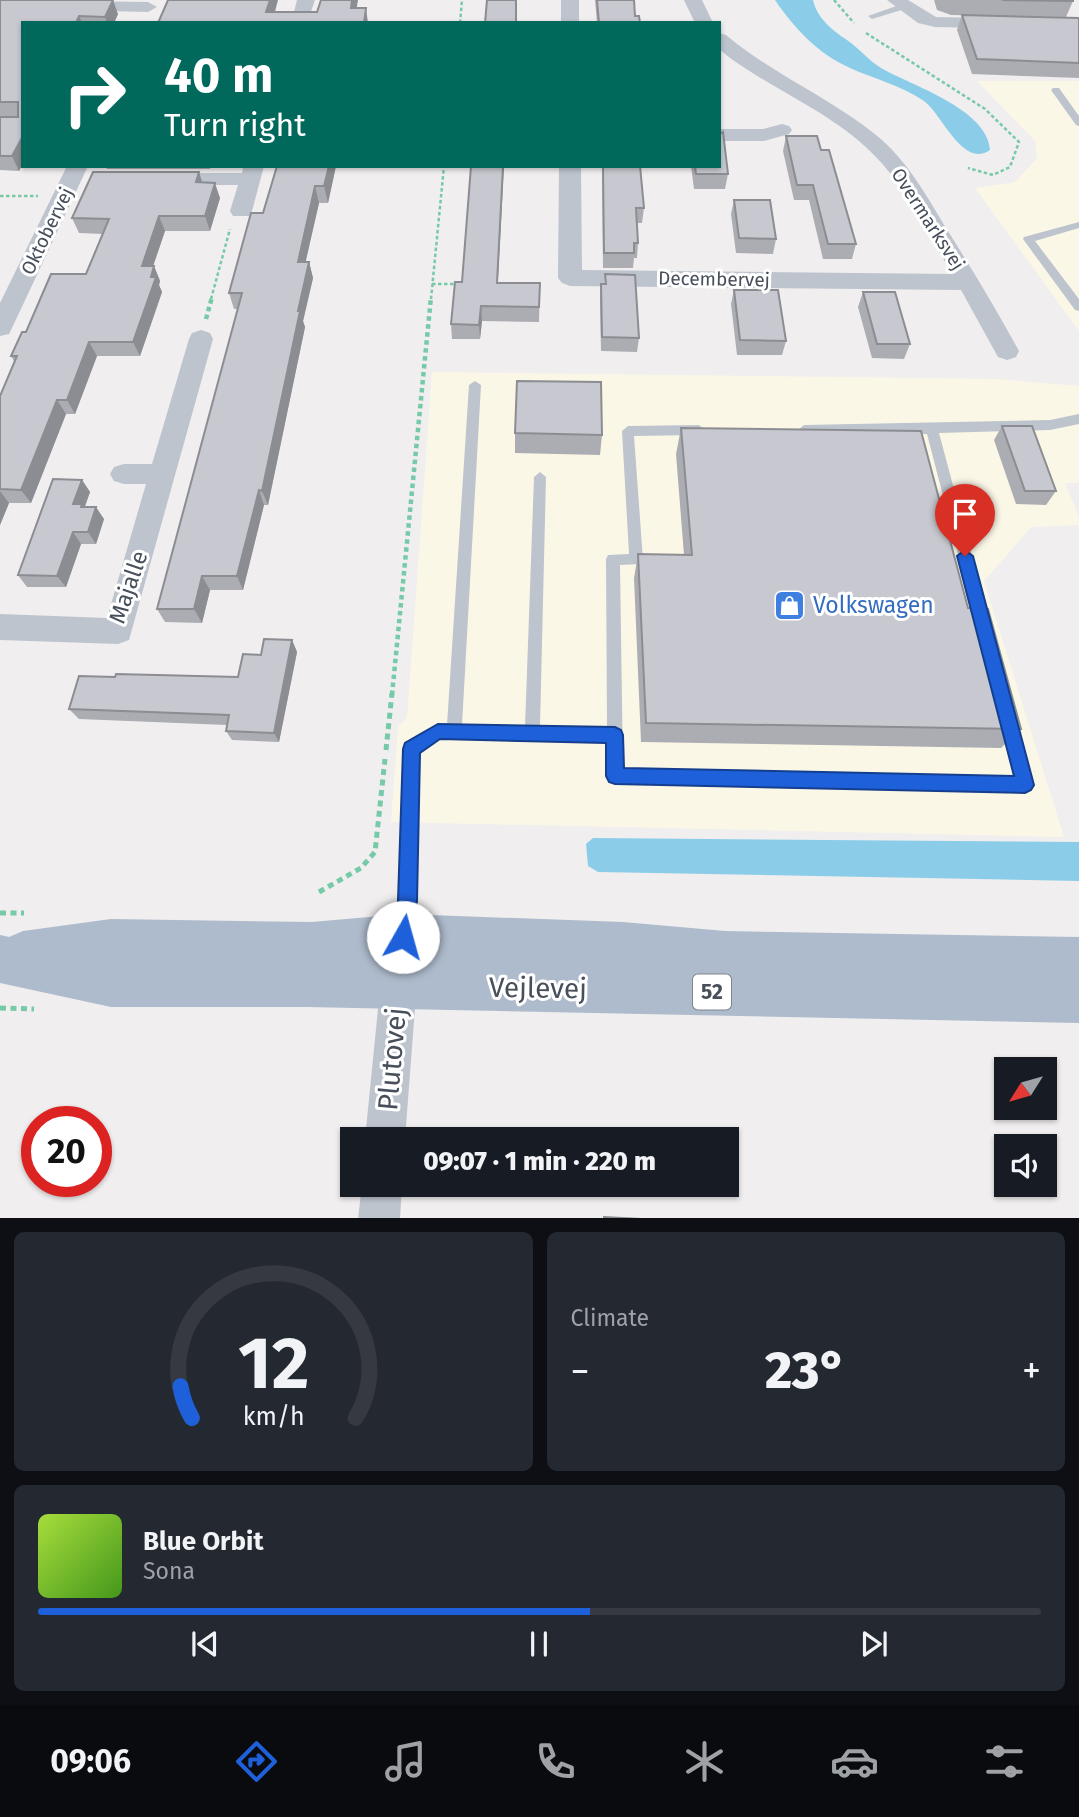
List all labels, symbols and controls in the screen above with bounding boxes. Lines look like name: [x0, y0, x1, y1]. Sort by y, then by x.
text: 40 m: [164, 46, 273, 105]
icon: right: [49, 49, 140, 140]
text: Turn right: [164, 106, 306, 144]
street label: Overmarksvej: [886, 164, 970, 274]
street label: Oktobervej: [16, 184, 78, 278]
street label: Decembervej: [658, 267, 770, 291]
pin: [935, 484, 995, 556]
icon: arrive: [946, 495, 984, 533]
street label: Majalle: [103, 547, 153, 627]
shop icon: Volkswagen: [773, 588, 807, 622]
place label: Volkswagen: [813, 591, 934, 619]
position arrow: [366, 900, 440, 974]
street label: Vejlevej: [489, 971, 587, 1005]
road number: 52: [693, 974, 731, 1010]
street label: Plutovej: [371, 1006, 413, 1112]
north arrow: [994, 1057, 1057, 1120]
map controls: [994, 1057, 1057, 1197]
speed limit sign: 20: [21, 1106, 112, 1197]
button: sound: [994, 1134, 1057, 1197]
text: 09:07 · 1 min · 220 m: [423, 1146, 656, 1177]
text: Climate: [571, 1304, 649, 1332]
text: 12: [238, 1320, 309, 1407]
text: 23°: [765, 1339, 846, 1402]
text: −: [571, 1348, 590, 1394]
text: +: [1022, 1348, 1041, 1394]
text: km/h: [242, 1401, 304, 1431]
text: Blue Orbit: [143, 1526, 263, 1557]
text: Sona: [143, 1557, 195, 1585]
icon: previous: [186, 1625, 224, 1663]
icon: pause: [520, 1625, 558, 1663]
icon: next: [855, 1625, 893, 1663]
icon: directions: [232, 1737, 281, 1786]
icon: music: [381, 1737, 430, 1786]
icon: phone: [531, 1737, 580, 1786]
icon: climate: [680, 1737, 729, 1786]
icon: car: [830, 1737, 879, 1786]
icon: filters: [980, 1737, 1029, 1786]
text: 09:06: [50, 1742, 131, 1780]

